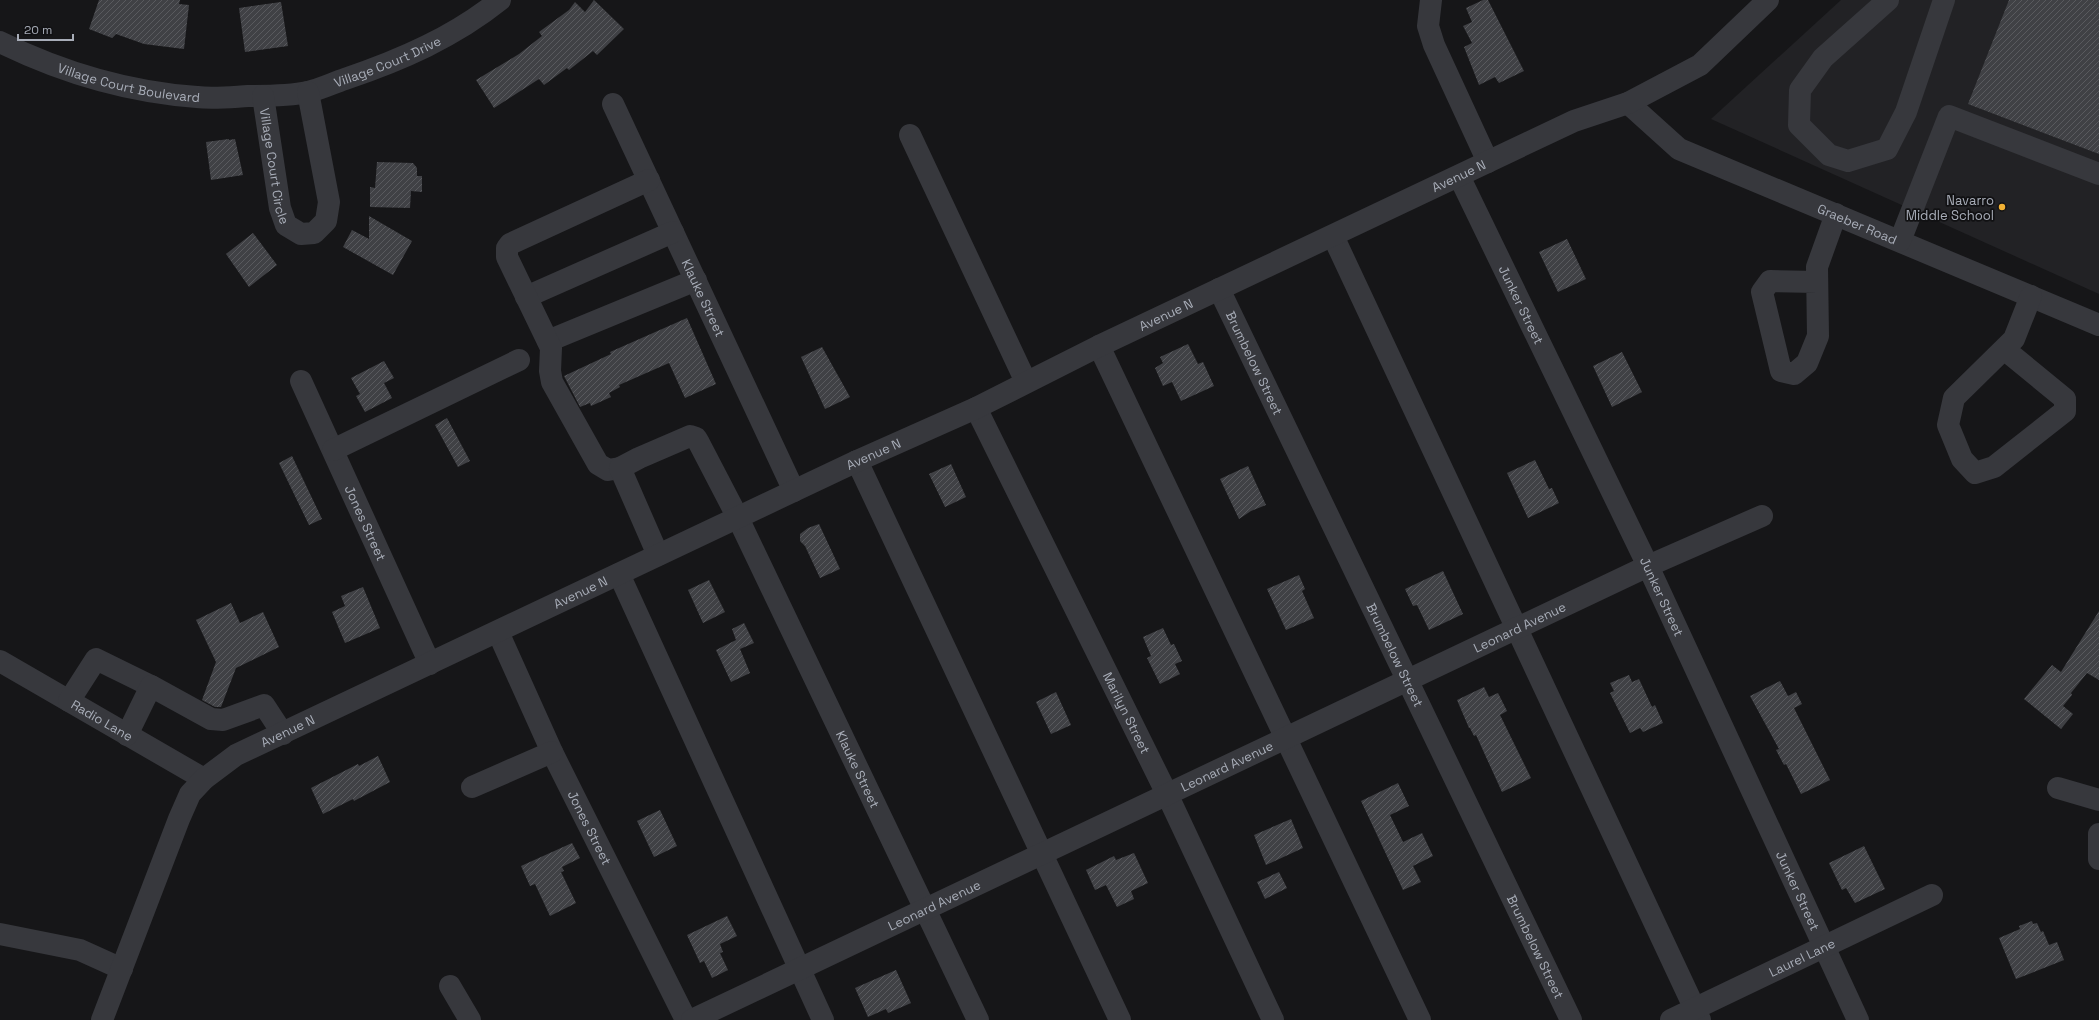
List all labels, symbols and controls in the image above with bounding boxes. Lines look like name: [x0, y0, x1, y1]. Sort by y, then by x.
scale bar: [18, 16, 73, 42]
text: 20 m: [24, 22, 52, 38]
street label: Village Court Drive: [331, 32, 444, 91]
street label: Village Court Boulevard: [55, 59, 201, 106]
street label: Village Court Circle: [256, 107, 294, 227]
street label: Avenue N: [1429, 156, 1488, 196]
place label: Navarro Middle School: [1906, 192, 1994, 224]
street label: Graeber Road: [1815, 200, 1900, 248]
marker: Navarro Middle School: [1997, 202, 2007, 212]
street label: Klauke Street: [678, 256, 729, 339]
street label: Junker Street: [1495, 262, 1548, 347]
street label: Avenue N: [1136, 294, 1196, 334]
street label: Brumbelow Street: [1222, 308, 1287, 418]
street label: Avenue N: [843, 434, 903, 473]
street label: Jones Street: [341, 483, 390, 563]
street label: Junker Street: [1636, 554, 1688, 639]
street label: Avenue N: [550, 572, 610, 612]
street label: Leonard Avenue: [1470, 598, 1568, 656]
street label: Brumbelow Street: [1363, 600, 1427, 710]
street label: Marilyn Street: [1099, 669, 1154, 756]
street label: Radio Lane: [68, 696, 136, 745]
street label: Avenue N: [258, 711, 317, 751]
street label: Klauke Street: [832, 728, 884, 811]
street label: Leonard Avenue: [1178, 737, 1276, 795]
street label: Jones Street: [564, 787, 615, 868]
street label: Junker Street: [1772, 848, 1824, 933]
street label: Leonard Avenue: [885, 876, 983, 934]
street label: Brumbelow Street: [1503, 892, 1568, 1002]
street label: Laurel Lane: [1766, 934, 1838, 980]

